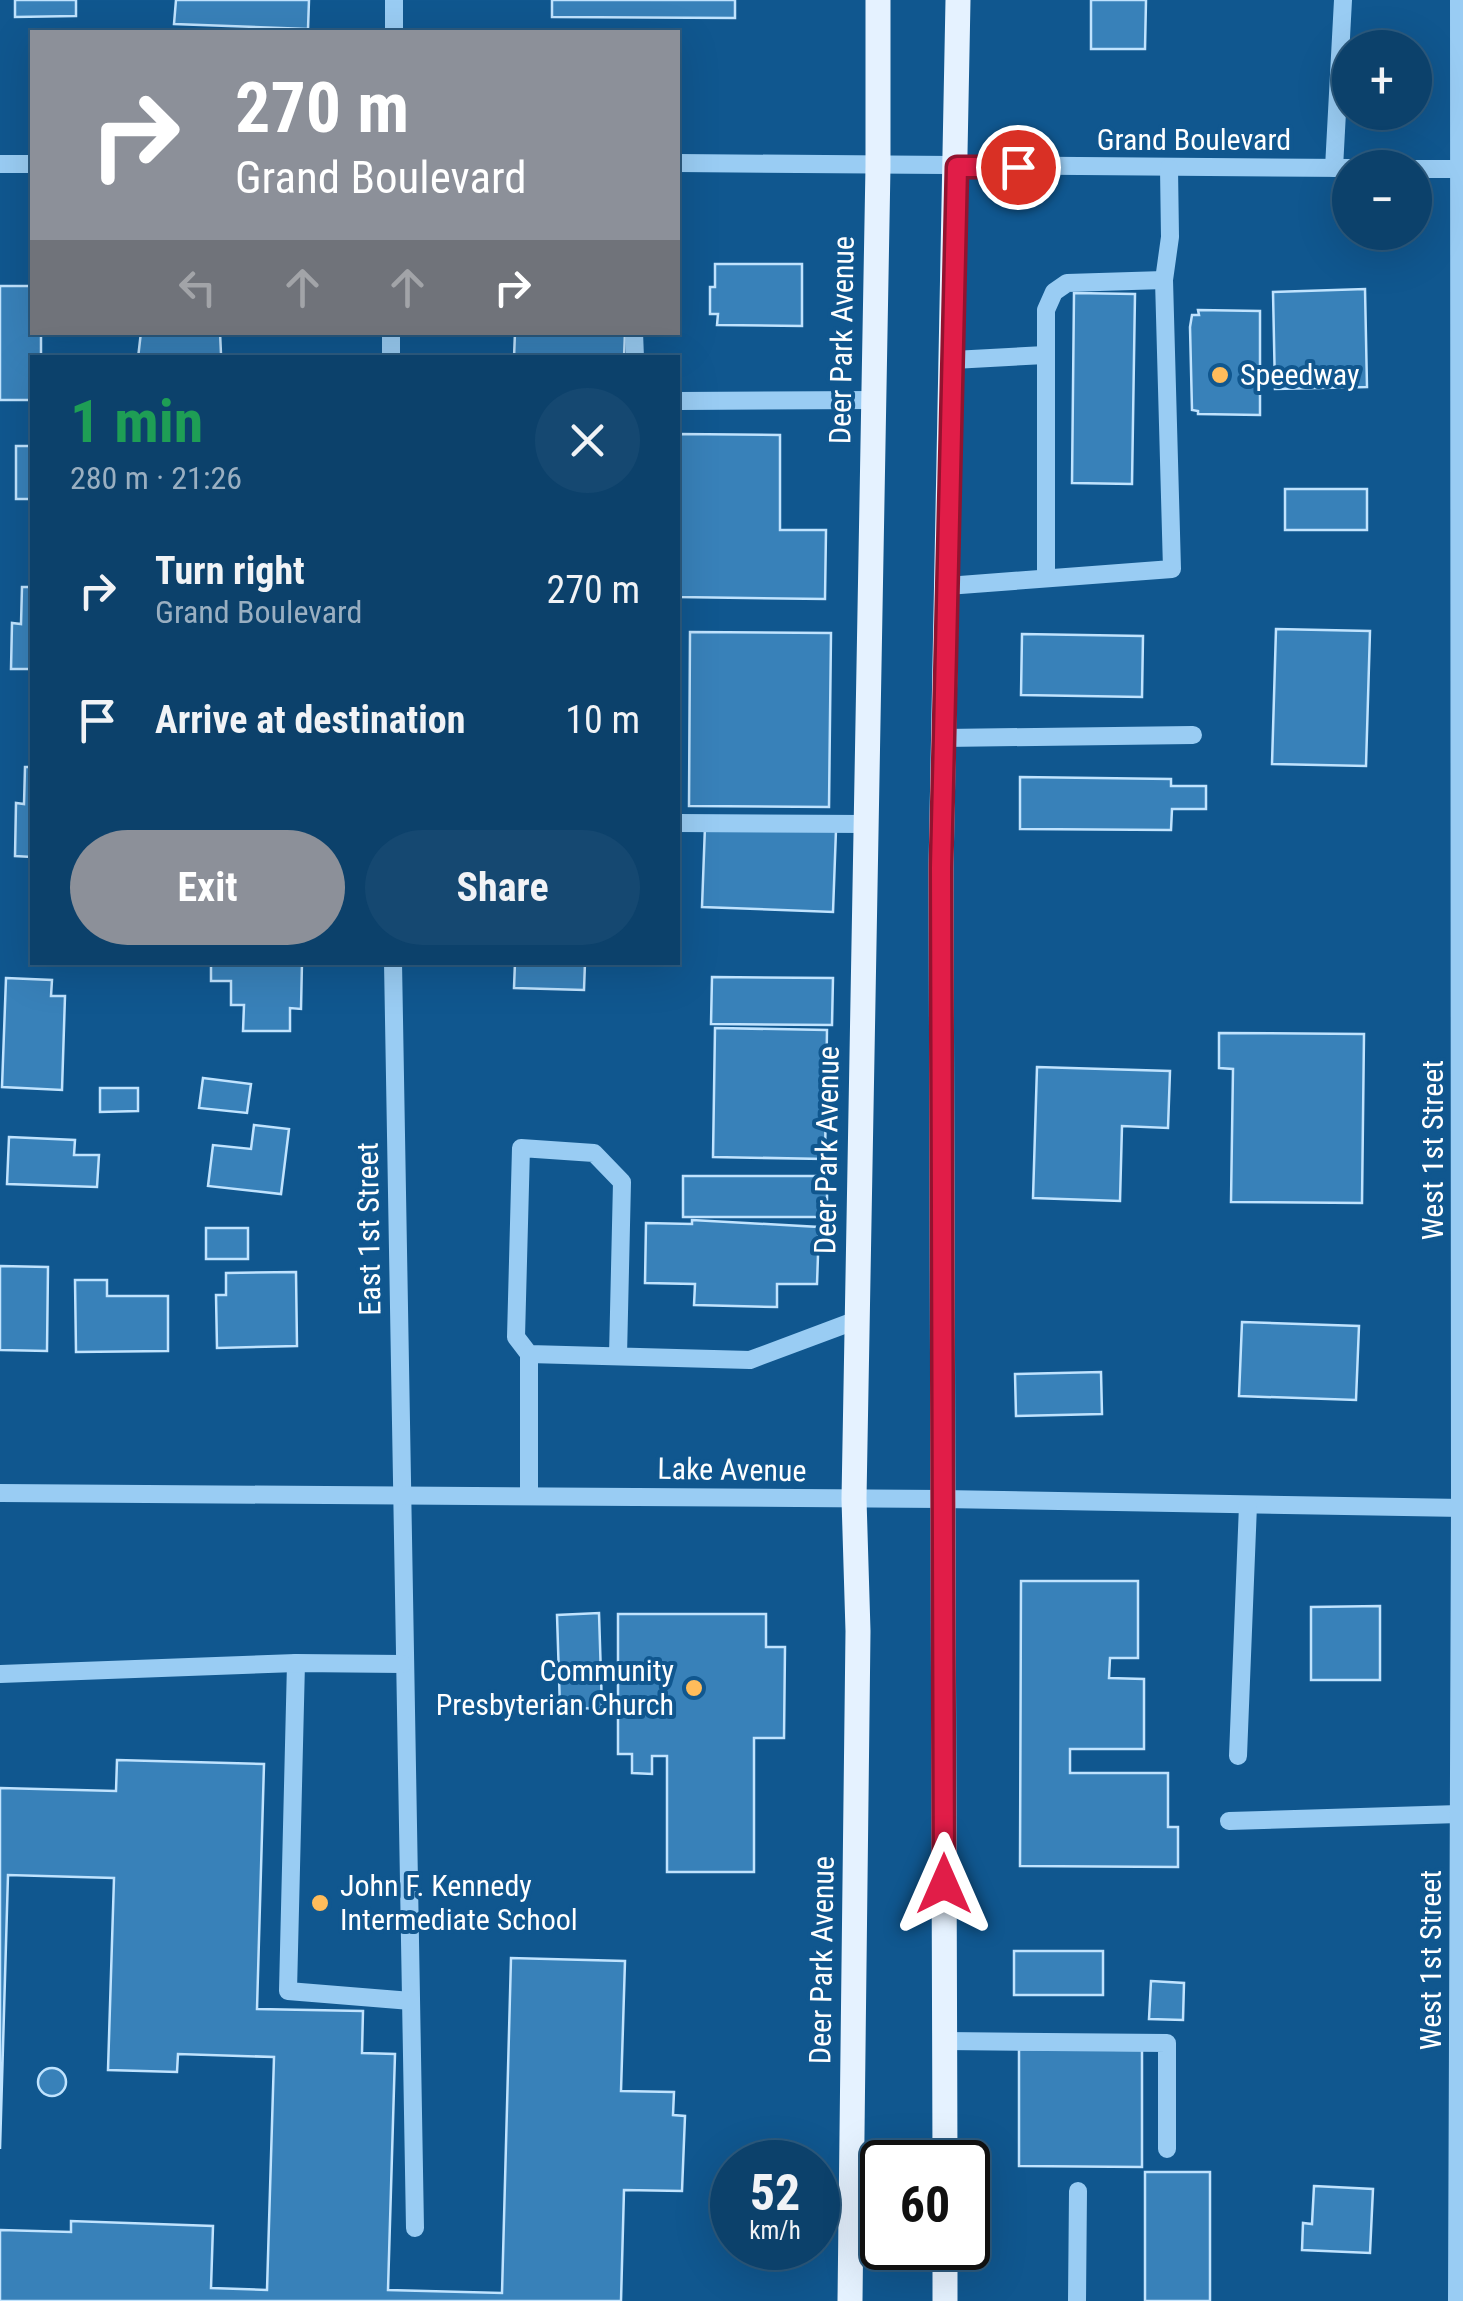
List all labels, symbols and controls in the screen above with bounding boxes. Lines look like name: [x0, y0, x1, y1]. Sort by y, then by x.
map controls: [1332, 30, 1432, 250]
button: +: [1332, 30, 1432, 130]
text: 270 m: [235, 67, 409, 149]
icon: right: [70, 70, 200, 200]
street label: Grand Boulevard: [1097, 122, 1291, 157]
pin: [976, 125, 1061, 210]
icon: arrive: [991, 140, 1046, 195]
button: −: [1332, 150, 1432, 250]
text: Grand Boulevard: [235, 151, 527, 204]
street label: Deer Park Avenue: [822, 236, 861, 444]
icon: left: [170, 260, 225, 315]
icon: ahead: [275, 260, 330, 315]
icon: ahead: [380, 260, 435, 315]
icon: right: [485, 260, 540, 315]
place label: Speedway: [1240, 357, 1360, 392]
marker: Speedway: [1209, 364, 1231, 386]
text: 1 min: [70, 386, 203, 457]
button: close: [535, 388, 640, 493]
text: 280 m · 21:26: [70, 459, 242, 497]
text: Turn right: [155, 549, 305, 593]
icon: right: [70, 563, 125, 618]
text: 270 m: [546, 568, 640, 612]
text: Grand Boulevard: [155, 593, 362, 631]
icon: arrive: [70, 693, 125, 748]
text: Arrive at destination: [155, 698, 465, 742]
text: 10 m: [565, 698, 640, 742]
button: Exit: [70, 830, 345, 945]
button: Share: [365, 830, 640, 945]
street label: Deer Park Avenue: [807, 1046, 846, 1254]
street label: West 1st Street: [1415, 1060, 1450, 1240]
street label: East 1st Street: [349, 1142, 388, 1316]
street label: Lake Avenue: [657, 1451, 807, 1488]
place label: Community Presbyterian Church: [436, 1653, 674, 1722]
marker: Community Presbyterian Church: [683, 1677, 705, 1699]
position arrow: [892, 1832, 996, 1936]
street label: Deer Park Avenue: [802, 1856, 841, 2064]
place label: John F. Kennedy Intermediate School: [340, 1868, 578, 1937]
street label: West 1st Street: [1413, 1870, 1448, 2050]
marker: John F. Kennedy Intermediate School: [309, 1892, 331, 1914]
speed limit sign: 60: [860, 2140, 990, 2270]
text: 52: [750, 2164, 800, 2222]
text: km/h: [749, 2216, 801, 2245]

